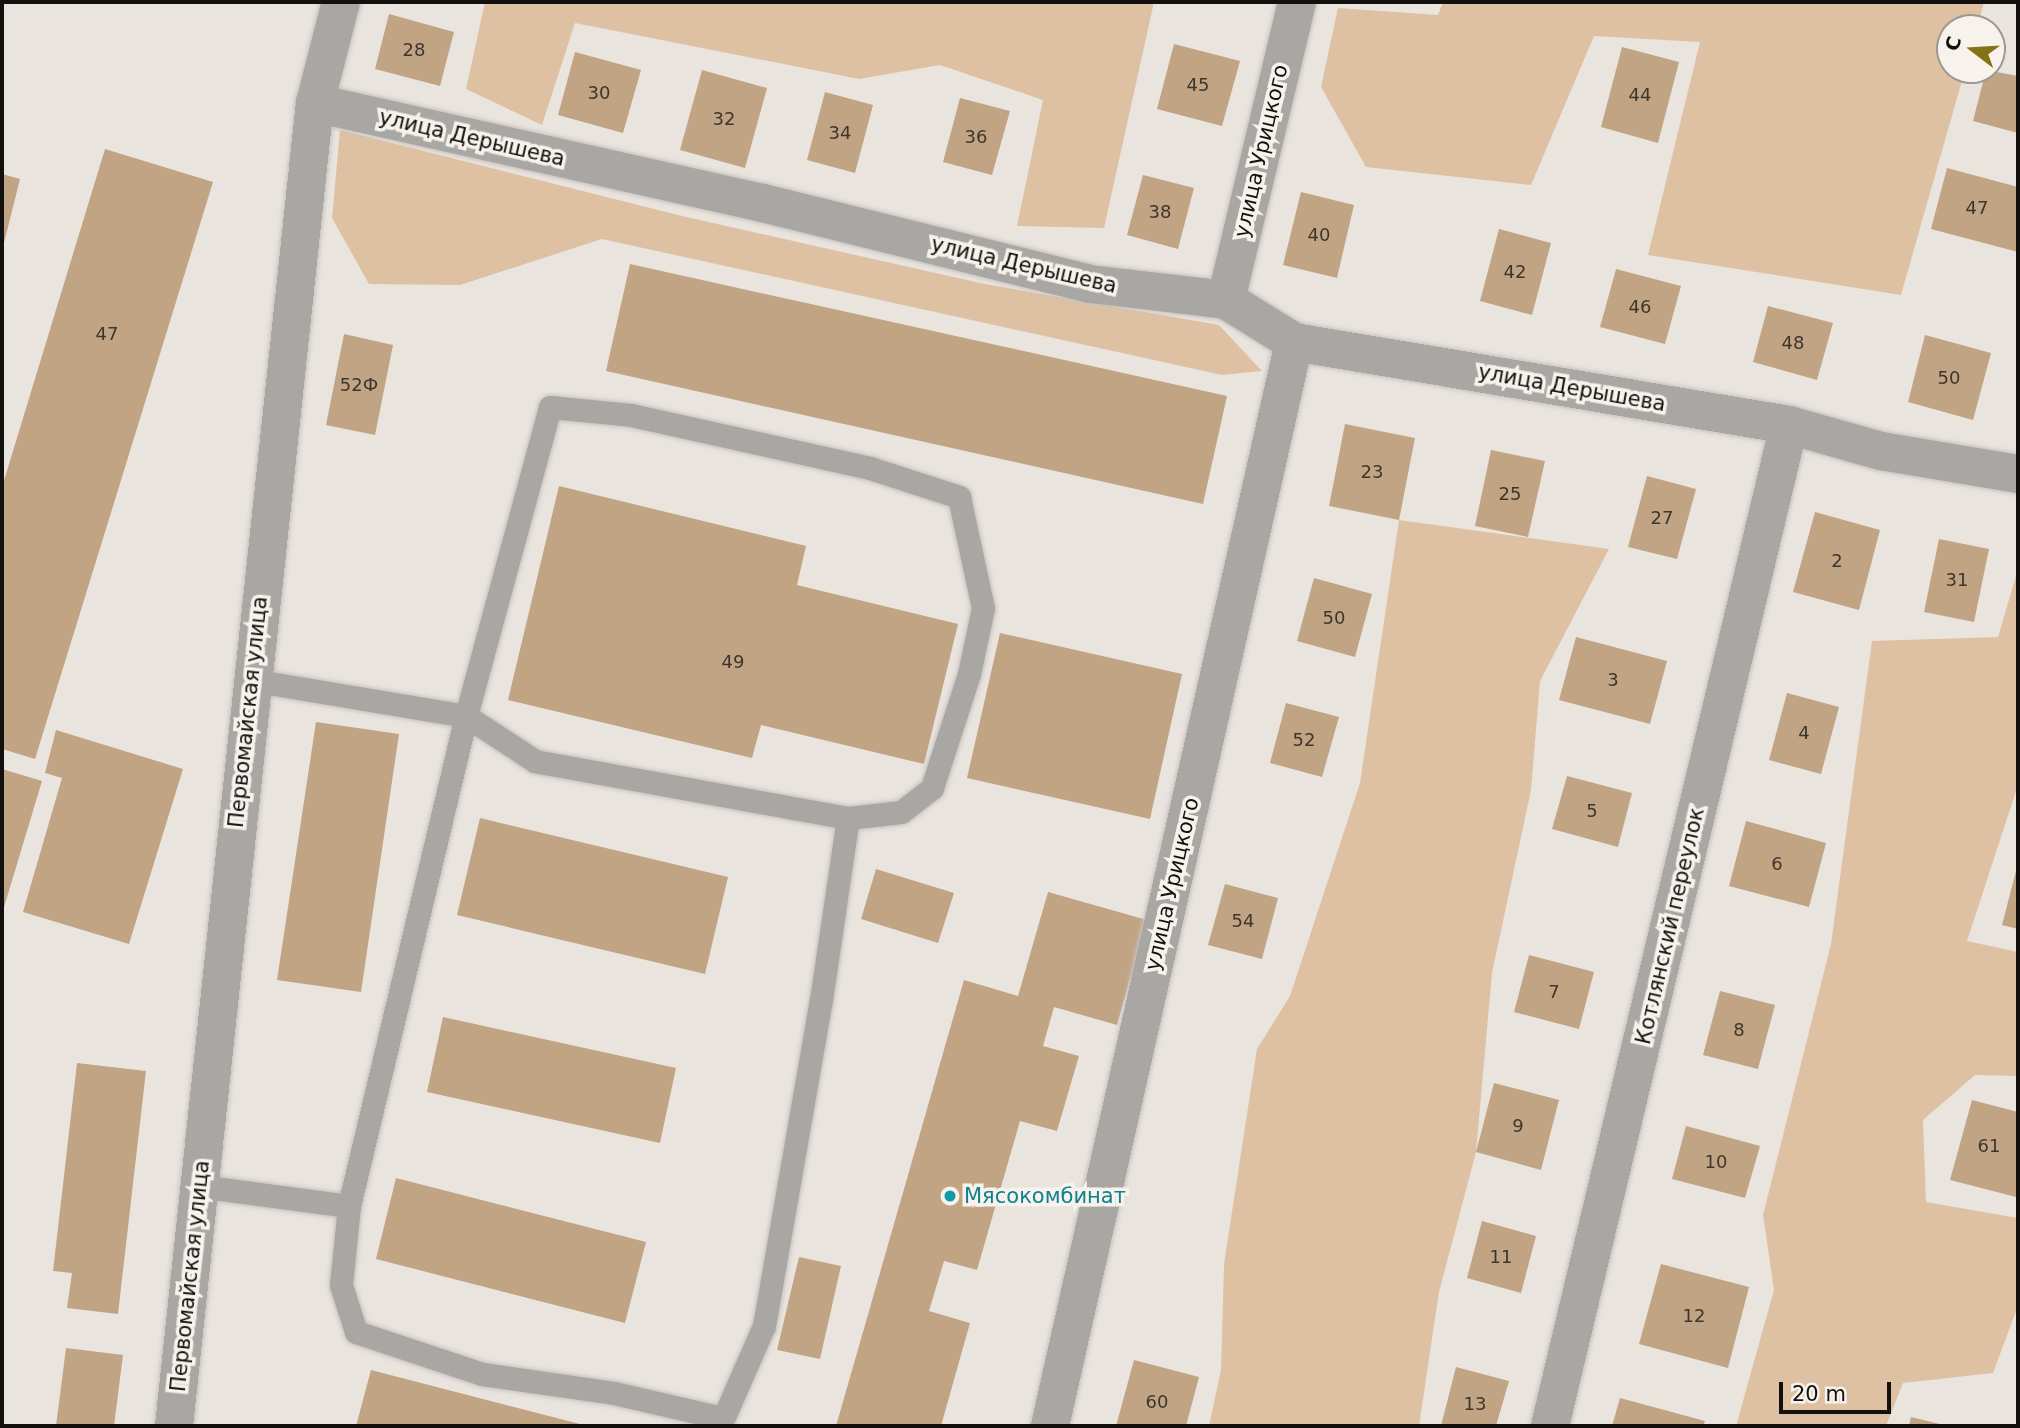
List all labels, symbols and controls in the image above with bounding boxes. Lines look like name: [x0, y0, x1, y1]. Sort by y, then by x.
north arrow: [1936, 14, 2006, 84]
text: С: [1940, 34, 1965, 53]
house number: 28: [403, 39, 425, 61]
street label: улица Урицкого: [1229, 62, 1293, 240]
house number: 45: [1187, 74, 1209, 96]
house number: 30: [588, 82, 610, 104]
house number: 44: [1629, 84, 1651, 106]
street label: улица Дерышева: [377, 104, 567, 172]
house number: 32: [713, 108, 735, 130]
house number: 34: [829, 122, 851, 144]
house number: 36: [965, 126, 987, 148]
house number: 47: [1966, 197, 1988, 219]
house number: 38: [1149, 201, 1171, 223]
house number: 40: [1308, 224, 1330, 246]
street label: улица Дерышева: [929, 231, 1119, 299]
house number: 42: [1504, 261, 1526, 283]
house number: 46: [1629, 296, 1651, 318]
house number: 47: [96, 323, 118, 345]
house number: 48: [1782, 332, 1804, 354]
street label: улица Дерышева: [1476, 359, 1668, 417]
house number: 50: [1938, 367, 1960, 389]
house number: 52Ф: [340, 374, 378, 396]
house number: 23: [1361, 461, 1383, 483]
house number: 25: [1499, 483, 1521, 505]
house number: 27: [1651, 507, 1673, 529]
house number: 2: [1831, 550, 1843, 572]
house number: 31: [1946, 569, 1968, 591]
street label: Первомайская улица: [223, 595, 273, 829]
house number: 50: [1323, 607, 1345, 629]
house number: 49: [722, 651, 744, 673]
house number: 3: [1607, 669, 1619, 691]
house number: 4: [1798, 722, 1810, 744]
house number: 52: [1293, 729, 1315, 751]
street label: улица Урицкого: [1140, 795, 1204, 973]
house number: 5: [1586, 800, 1598, 822]
street label: Котлянский переулок: [1630, 805, 1710, 1047]
house number: 6: [1771, 853, 1783, 875]
house number: 54: [1232, 910, 1254, 932]
house number: 7: [1548, 981, 1560, 1003]
house number: 8: [1733, 1019, 1745, 1041]
house number: 9: [1512, 1115, 1524, 1137]
house number: 61: [1978, 1135, 2000, 1157]
house number: 10: [1705, 1151, 1727, 1173]
street label: Первомайская улица: [165, 1159, 215, 1393]
place label: Мясокомбинат: [964, 1183, 1126, 1209]
marker: Мясокомбинат: [942, 1188, 958, 1204]
house number: 11: [1490, 1246, 1512, 1268]
house number: 12: [1683, 1305, 1705, 1327]
scale bar: [1782, 1368, 1894, 1412]
text: 20 m: [1792, 1382, 1846, 1406]
house number: 60: [1146, 1391, 1168, 1413]
house number: 13: [1464, 1393, 1486, 1415]

